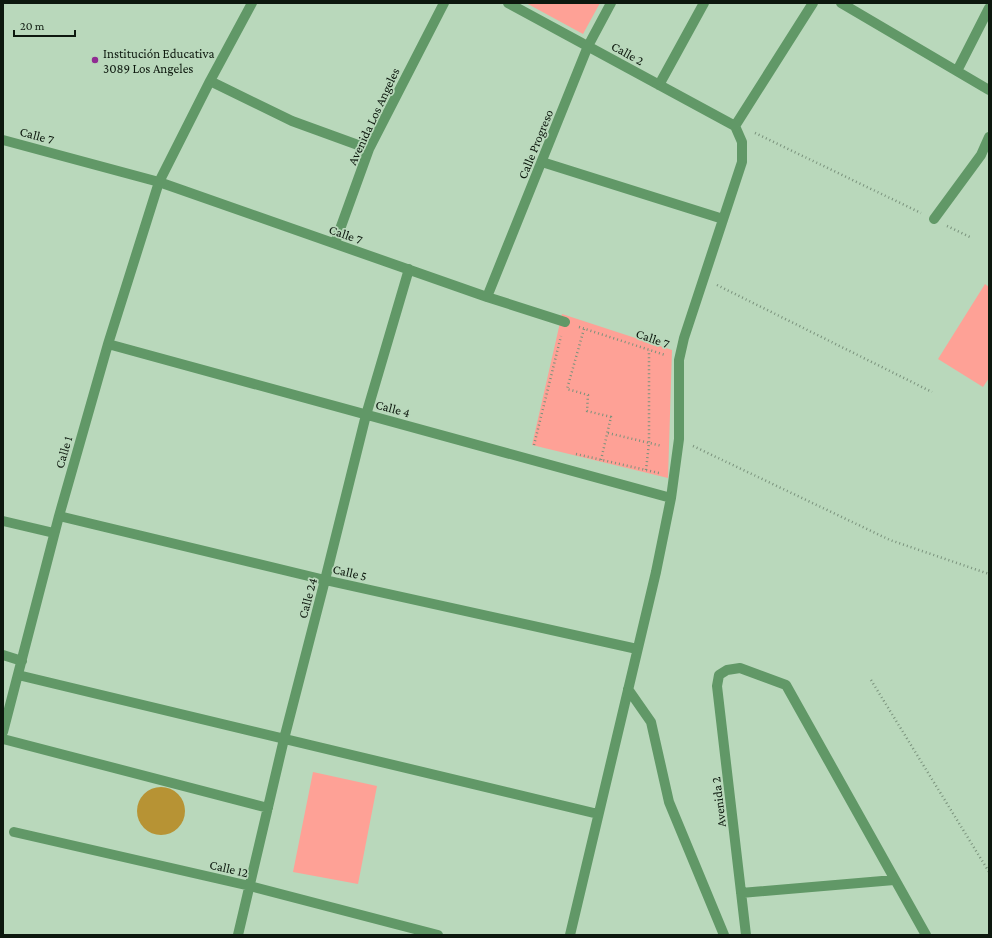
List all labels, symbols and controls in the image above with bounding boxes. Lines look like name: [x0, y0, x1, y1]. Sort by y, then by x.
scale bar: [14, 12, 75, 38]
text: 20 m: [20, 19, 45, 33]
street label: Calle 2: [609, 38, 647, 68]
place label: Institución Educativa 3089 Los Angeles: [103, 46, 214, 76]
marker: Institución Educativa 3089 Los Angeles: [90, 55, 100, 65]
street label: Avenida Los Angeles: [344, 65, 403, 167]
street label: Calle Progreso: [515, 107, 556, 181]
street label: Calle 7: [18, 124, 56, 147]
street label: Calle 7: [327, 222, 365, 247]
street label: Calle 7: [634, 326, 672, 351]
street label: Calle 4: [374, 397, 412, 420]
street label: Calle 1: [52, 434, 75, 470]
street label: Calle 5: [331, 561, 368, 584]
street label: Calle 24: [295, 576, 320, 620]
street label: Avenida 2: [708, 776, 729, 828]
street label: Calle 12: [208, 857, 250, 880]

